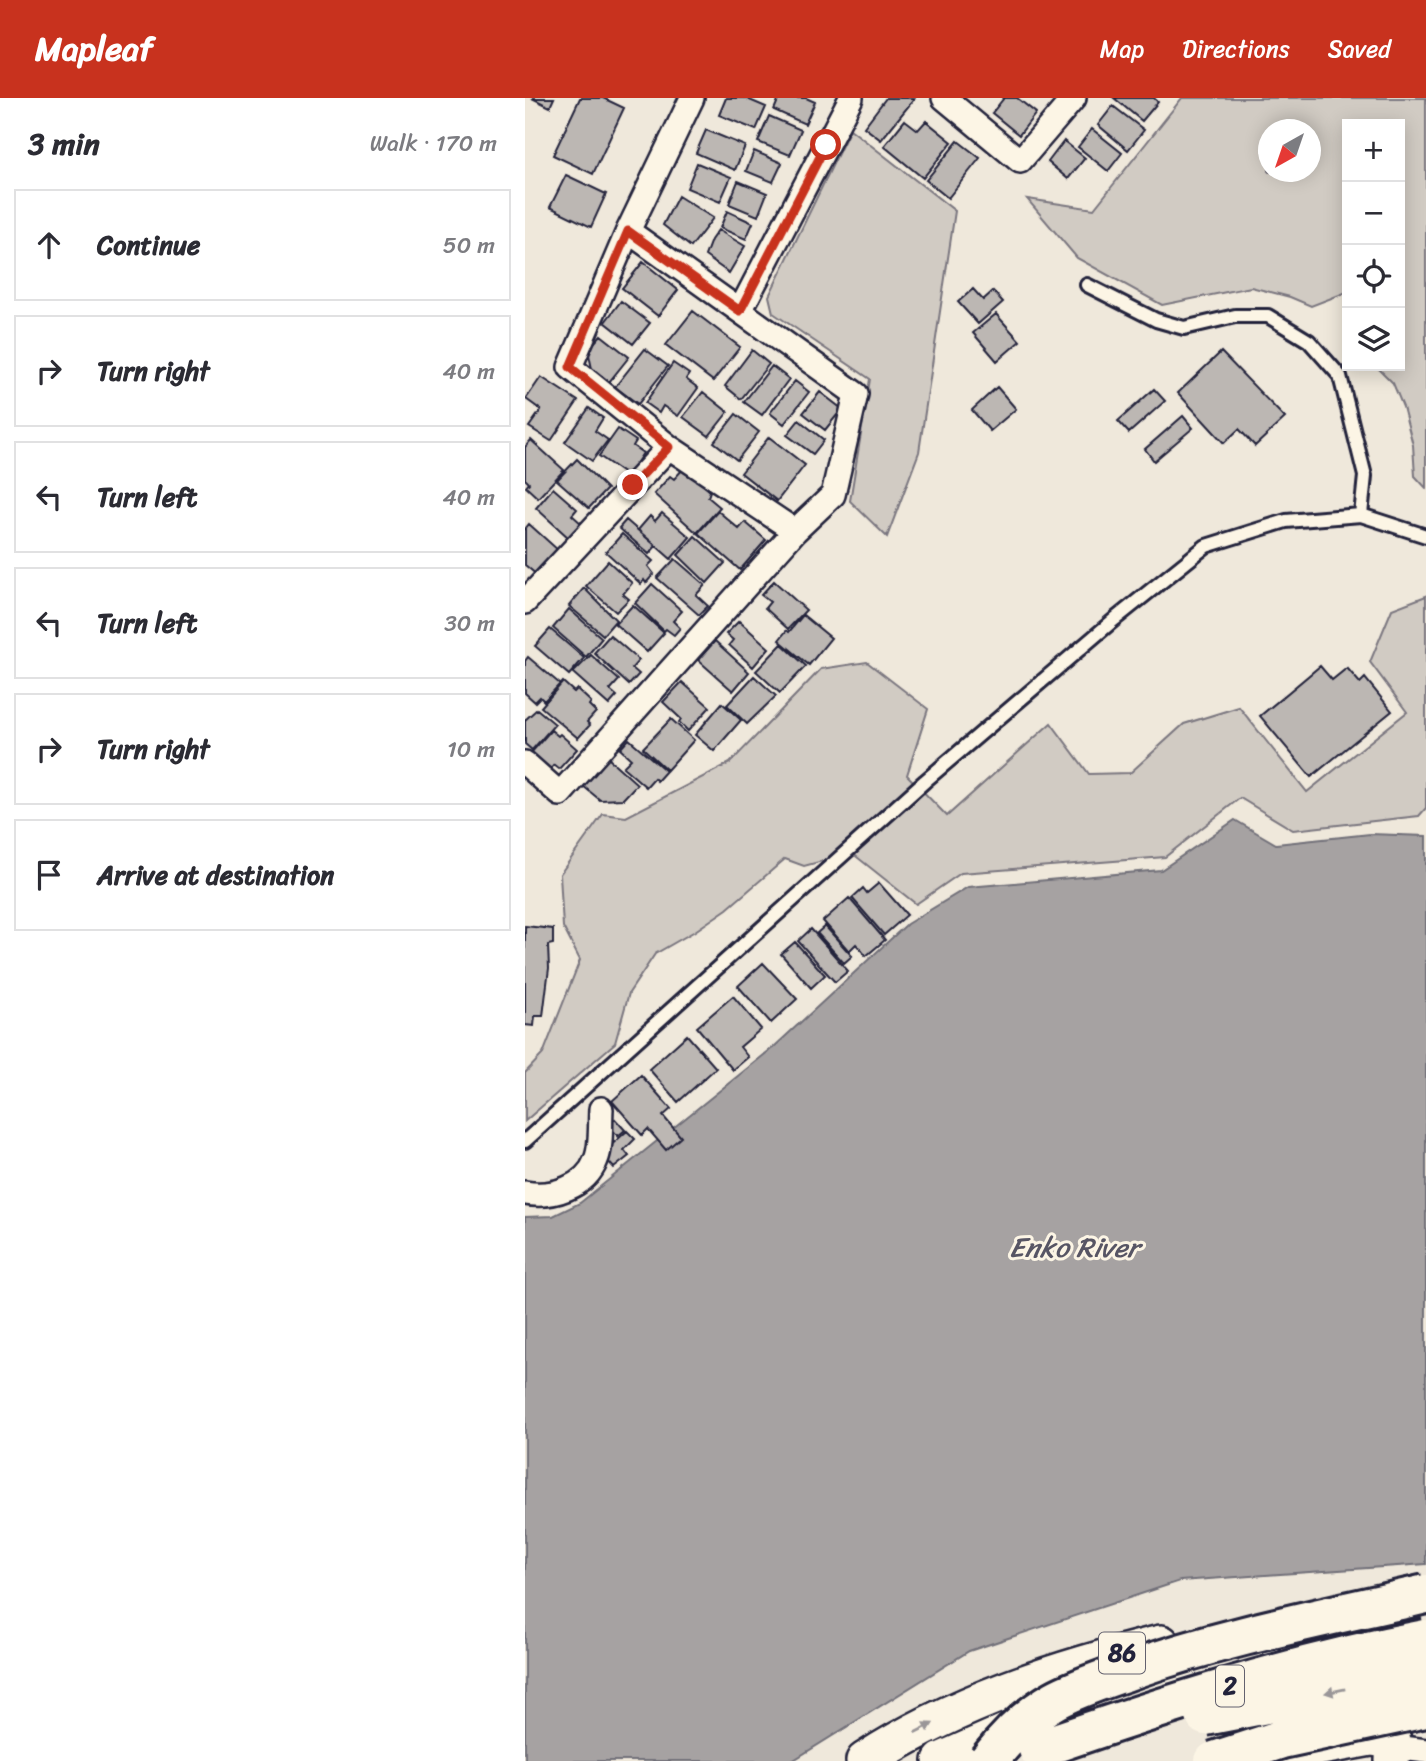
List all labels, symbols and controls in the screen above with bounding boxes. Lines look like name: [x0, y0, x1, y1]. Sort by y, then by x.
text: Mapleaf: [35, 20, 153, 78]
text: Map: [1100, 28, 1144, 70]
text: Directions: [1182, 28, 1290, 70]
text: Saved: [1328, 28, 1391, 70]
text: 3 min: [28, 117, 100, 171]
north arrow: [1258, 119, 1321, 182]
map controls: [1342, 119, 1405, 371]
button: +: [1342, 119, 1405, 182]
text: Walk · 170 m: [370, 123, 497, 164]
route start: [810, 129, 841, 160]
button: −: [1342, 182, 1405, 245]
text: Continue: [97, 222, 200, 268]
text: 50 m: [443, 225, 495, 266]
icon: ahead: [30, 226, 68, 264]
button: locate: [1342, 245, 1405, 308]
button: layers: [1342, 308, 1405, 371]
text: Turn right: [97, 348, 210, 394]
text: 40 m: [442, 351, 495, 392]
icon: right: [30, 352, 68, 390]
route end: [617, 469, 648, 500]
text: Turn left: [97, 474, 197, 520]
text: 40 m: [442, 477, 495, 518]
icon: left: [30, 478, 68, 516]
text: Turn left: [97, 600, 197, 646]
text: 30 m: [444, 603, 495, 644]
icon: left: [30, 604, 68, 642]
text: Turn right: [97, 726, 210, 772]
text: 10 m: [447, 729, 495, 770]
icon: right: [30, 730, 68, 768]
text: Arrive at destination: [97, 852, 334, 898]
icon: arrive: [30, 856, 68, 894]
water label: Enko River: [1009, 1223, 1144, 1272]
road number: 86: [1099, 1632, 1145, 1674]
road number: 2: [1216, 1666, 1244, 1706]
one-way arrow: [1324, 1686, 1346, 1697]
one-way arrow: [915, 1722, 935, 1734]

